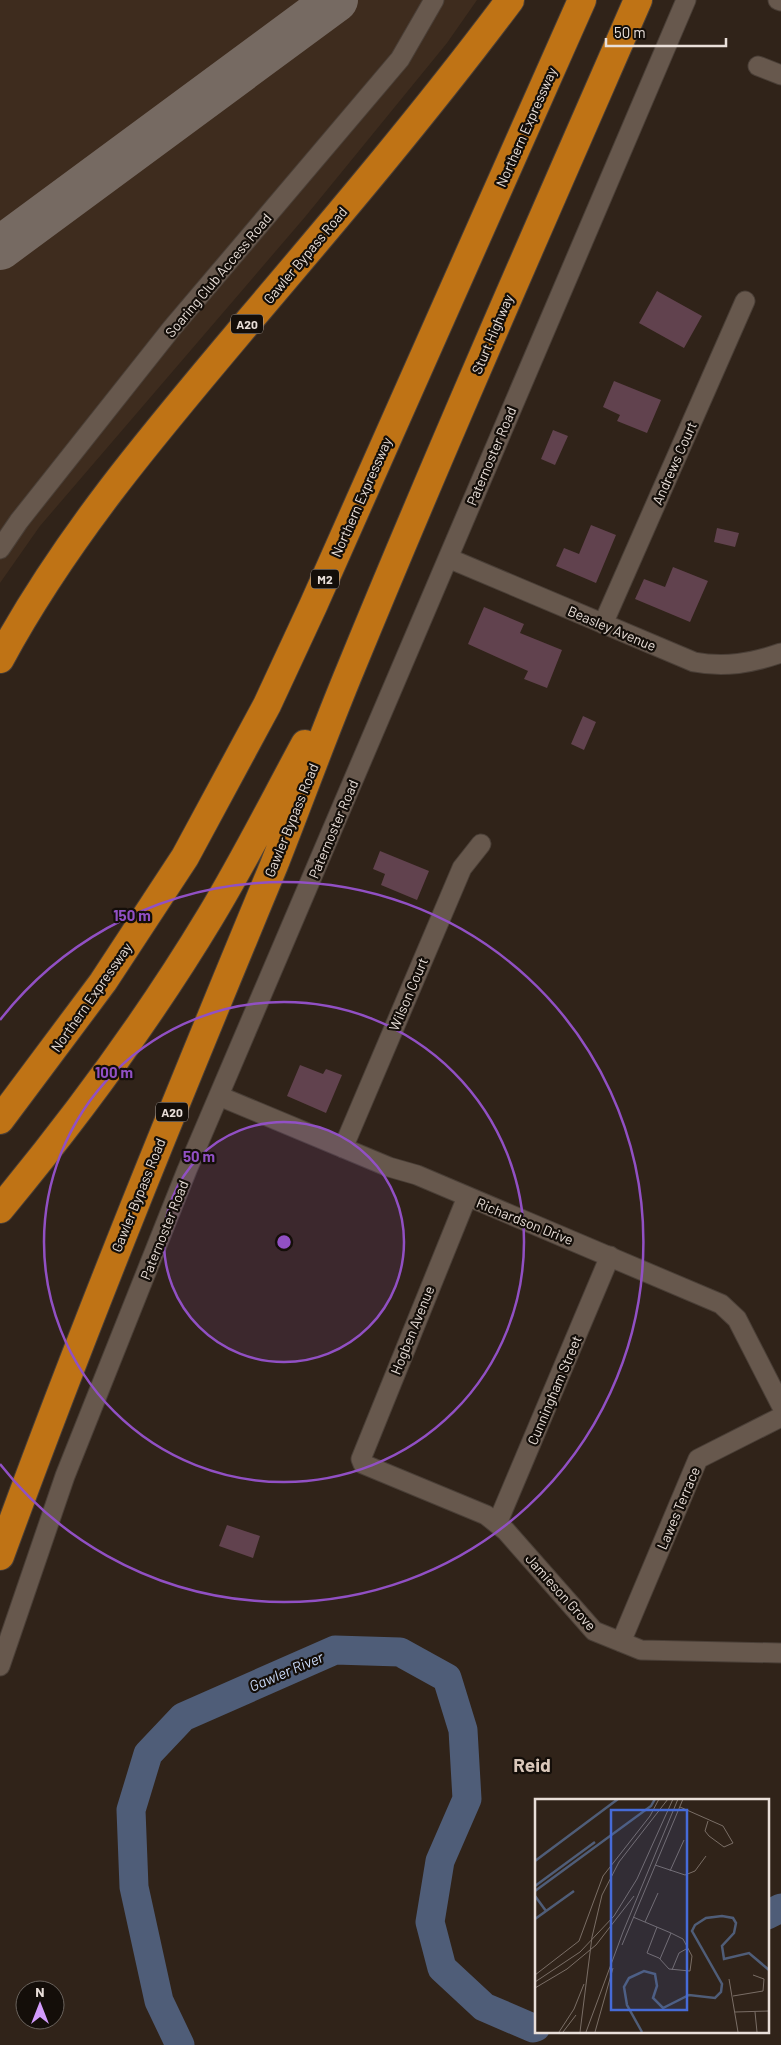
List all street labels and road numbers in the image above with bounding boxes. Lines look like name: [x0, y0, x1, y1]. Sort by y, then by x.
street label: Northern Expressway: [492, 64, 560, 190]
street label: Gawler Bypass Road: [260, 203, 350, 307]
street label: Soaring Club Access Road: [161, 210, 275, 340]
street label: Sturt Highway: [468, 291, 517, 376]
road number: A20: [231, 314, 263, 334]
street label: Paternoster Road: [463, 404, 519, 508]
street label: Andrews Court: [648, 419, 700, 507]
street label: Northern Expressway: [327, 434, 395, 560]
road number: M2: [311, 570, 339, 588]
street label: Beasley Avenue: [565, 602, 659, 654]
street label: Gawler Bypass Road: [260, 761, 322, 879]
street label: Paternoster Road: [305, 777, 361, 881]
street label: Northern Expressway: [47, 939, 135, 1055]
street label: Wilson Court: [385, 955, 431, 1033]
road number: A20: [156, 1102, 188, 1122]
street label: Gawler Bypass Road: [107, 1136, 169, 1254]
street label: Paternoster Road: [136, 1178, 192, 1282]
street label: Richardson Drive: [474, 1194, 576, 1248]
street label: Hogben Avenue: [386, 1283, 438, 1377]
street label: Cunningham Street: [523, 1333, 585, 1447]
street label: Lawes Terrace: [653, 1464, 703, 1552]
street label: Jamieson Grove: [522, 1550, 600, 1634]

